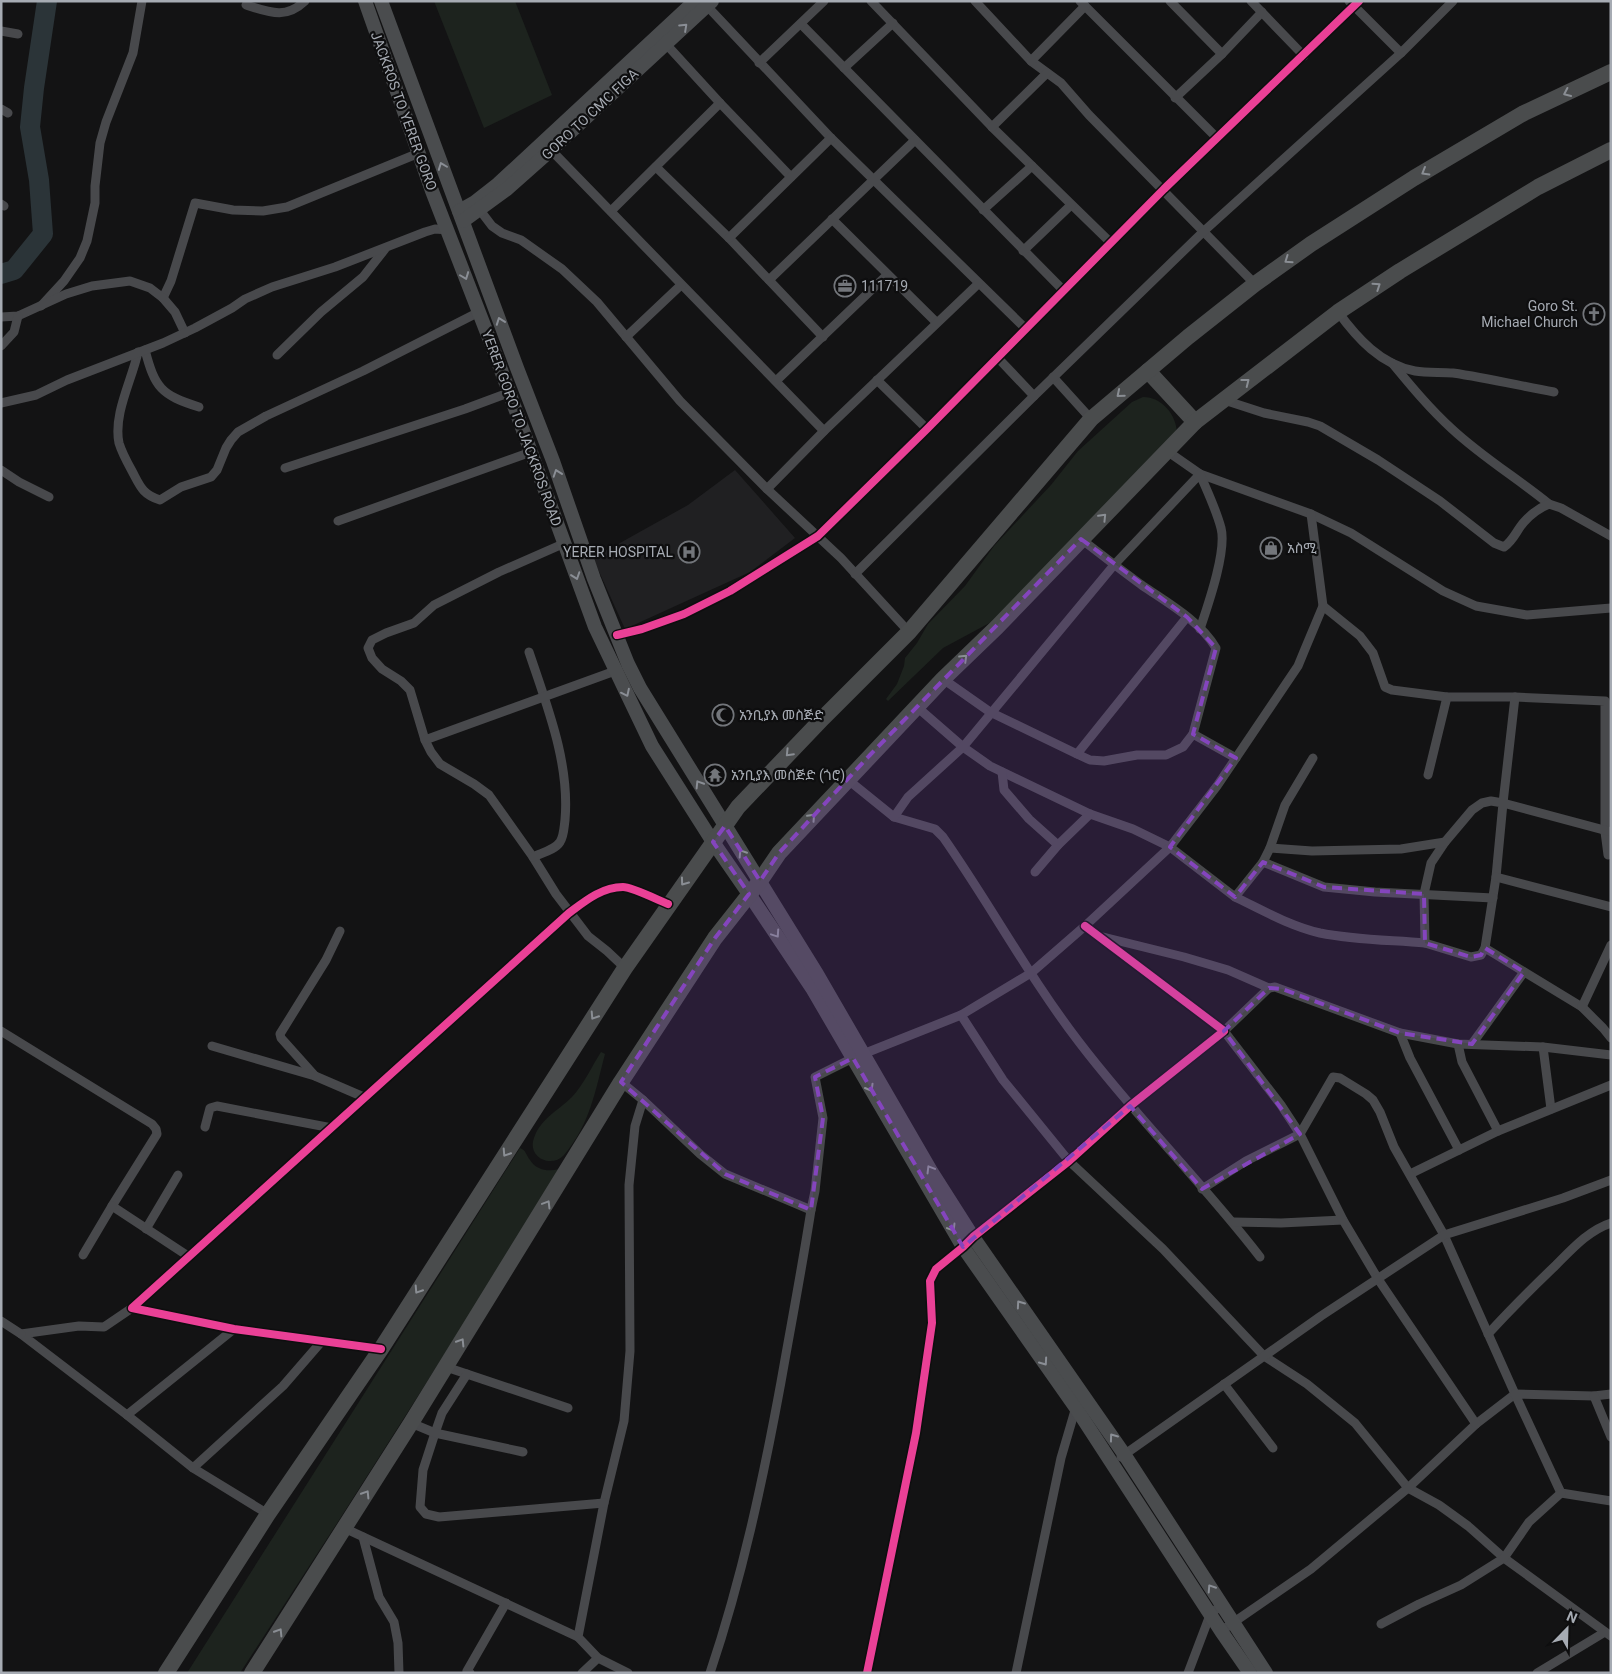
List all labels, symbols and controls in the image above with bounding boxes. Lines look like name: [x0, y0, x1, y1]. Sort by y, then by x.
one-way arrow: [678, 24, 687, 33]
street label: JACKROS TO YERER GORO: [368, 29, 440, 193]
street label: GORO TO CMC FIGA: [538, 65, 642, 163]
one-way arrow: [1563, 87, 1572, 97]
one-way arrow: [438, 162, 448, 171]
one-way arrow: [1421, 165, 1430, 175]
one-way arrow: [1284, 254, 1294, 263]
one-way arrow: [459, 271, 469, 279]
office icon: 111719: [833, 274, 857, 298]
place label: 111719: [861, 278, 908, 294]
one-way arrow: [1371, 283, 1381, 292]
place label: Goro St. Michael Church: [1481, 298, 1578, 330]
church icon: Goro St. Michael Church: [1582, 302, 1606, 326]
one-way arrow: [496, 318, 506, 326]
street label: YERER GORO TO JACKROS ROAD: [479, 328, 565, 528]
one-way arrow: [1240, 380, 1249, 388]
one-way arrow: [1117, 388, 1126, 397]
one-way arrow: [553, 470, 563, 478]
one-way arrow: [1097, 514, 1106, 523]
shop icon: አስሚ: [1259, 536, 1283, 560]
hospital icon: YERER HOSPITAL: [677, 540, 701, 564]
place label: አስሚ: [1287, 540, 1317, 556]
place label: YERER HOSPITAL: [563, 544, 673, 560]
one-way arrow: [570, 571, 580, 579]
one-way arrow: [959, 655, 968, 664]
one-way arrow: [620, 687, 630, 696]
mosque icon: አንቢያእ መስጅድ: [711, 703, 735, 727]
place label: አንቢያእ መስጅድ: [739, 707, 824, 723]
one-way arrow: [786, 748, 795, 757]
temple icon: አንቢያእ መስጅድ (ጎሮ): [703, 763, 727, 787]
place label: አንቢያእ መስጅድ (ጎሮ): [731, 767, 845, 784]
one-way arrow: [696, 781, 705, 790]
one-way arrow: [806, 814, 815, 823]
one-way arrow: [739, 850, 749, 859]
one-way arrow: [681, 876, 690, 886]
one-way arrow: [770, 929, 779, 938]
one-way arrow: [590, 1011, 600, 1020]
one-way arrow: [864, 1082, 874, 1091]
one-way arrow: [503, 1148, 512, 1157]
one-way arrow: [926, 1165, 936, 1174]
one-way arrow: [540, 1200, 550, 1209]
one-way arrow: [946, 1222, 956, 1231]
one-way arrow: [415, 1285, 425, 1294]
one-way arrow: [1017, 1300, 1026, 1310]
one-way arrow: [455, 1338, 465, 1347]
one-way arrow: [1038, 1356, 1047, 1366]
one-way arrow: [1110, 1434, 1118, 1443]
one-way arrow: [359, 1491, 369, 1500]
one-way arrow: [1208, 1584, 1218, 1593]
north arrow: [1542, 1604, 1592, 1654]
text: N: [1564, 1608, 1580, 1626]
one-way arrow: [272, 1628, 282, 1637]

